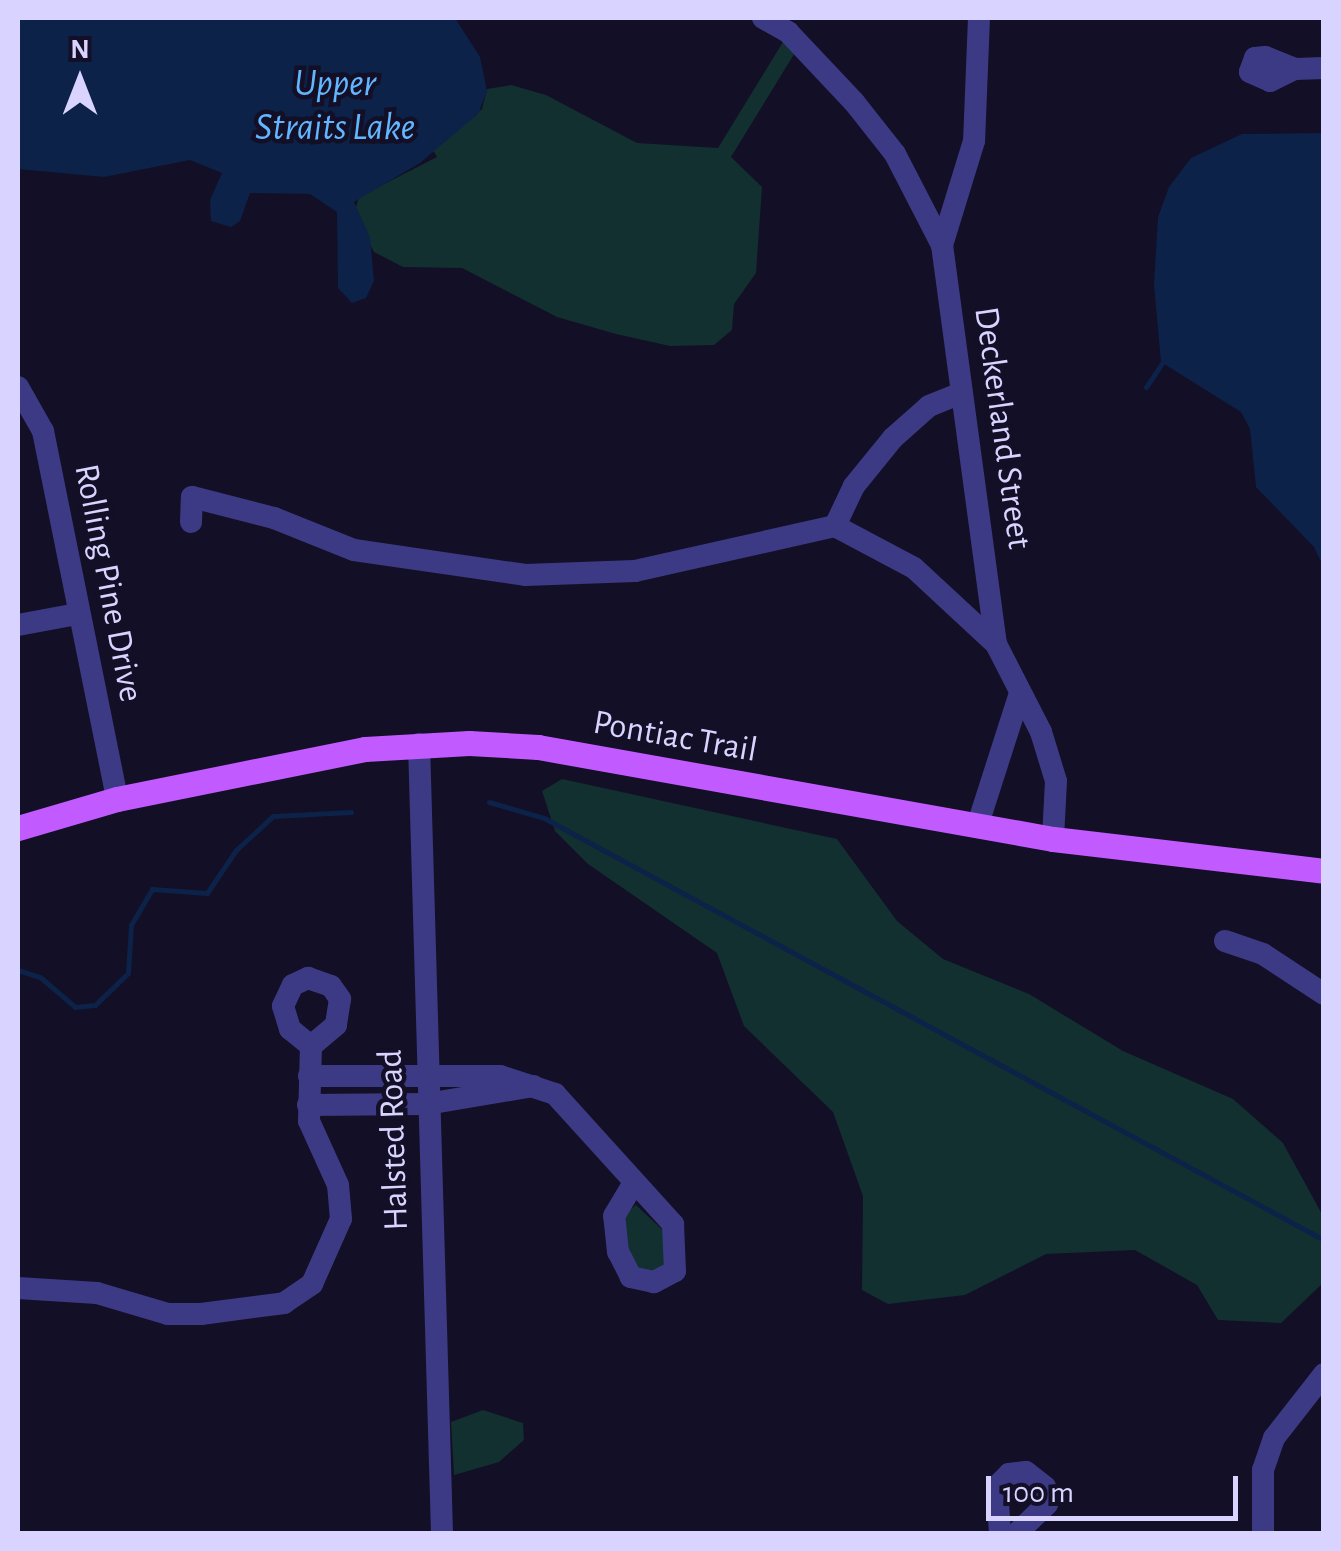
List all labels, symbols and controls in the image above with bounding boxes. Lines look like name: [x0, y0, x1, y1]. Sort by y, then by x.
north arrow: [30, 30, 130, 130]
text: N: [70, 36, 90, 64]
water label: Upper Straits Lake: [255, 62, 415, 152]
street label: Deckerland Street: [964, 304, 1040, 552]
street label: Rolling Pine Drive: [64, 460, 152, 706]
street label: Pontiac Trail: [590, 702, 760, 772]
street label: Halsted Road: [370, 1049, 418, 1231]
scale bar: [991, 1456, 1244, 1518]
text: 100 m: [1003, 1478, 1074, 1508]

